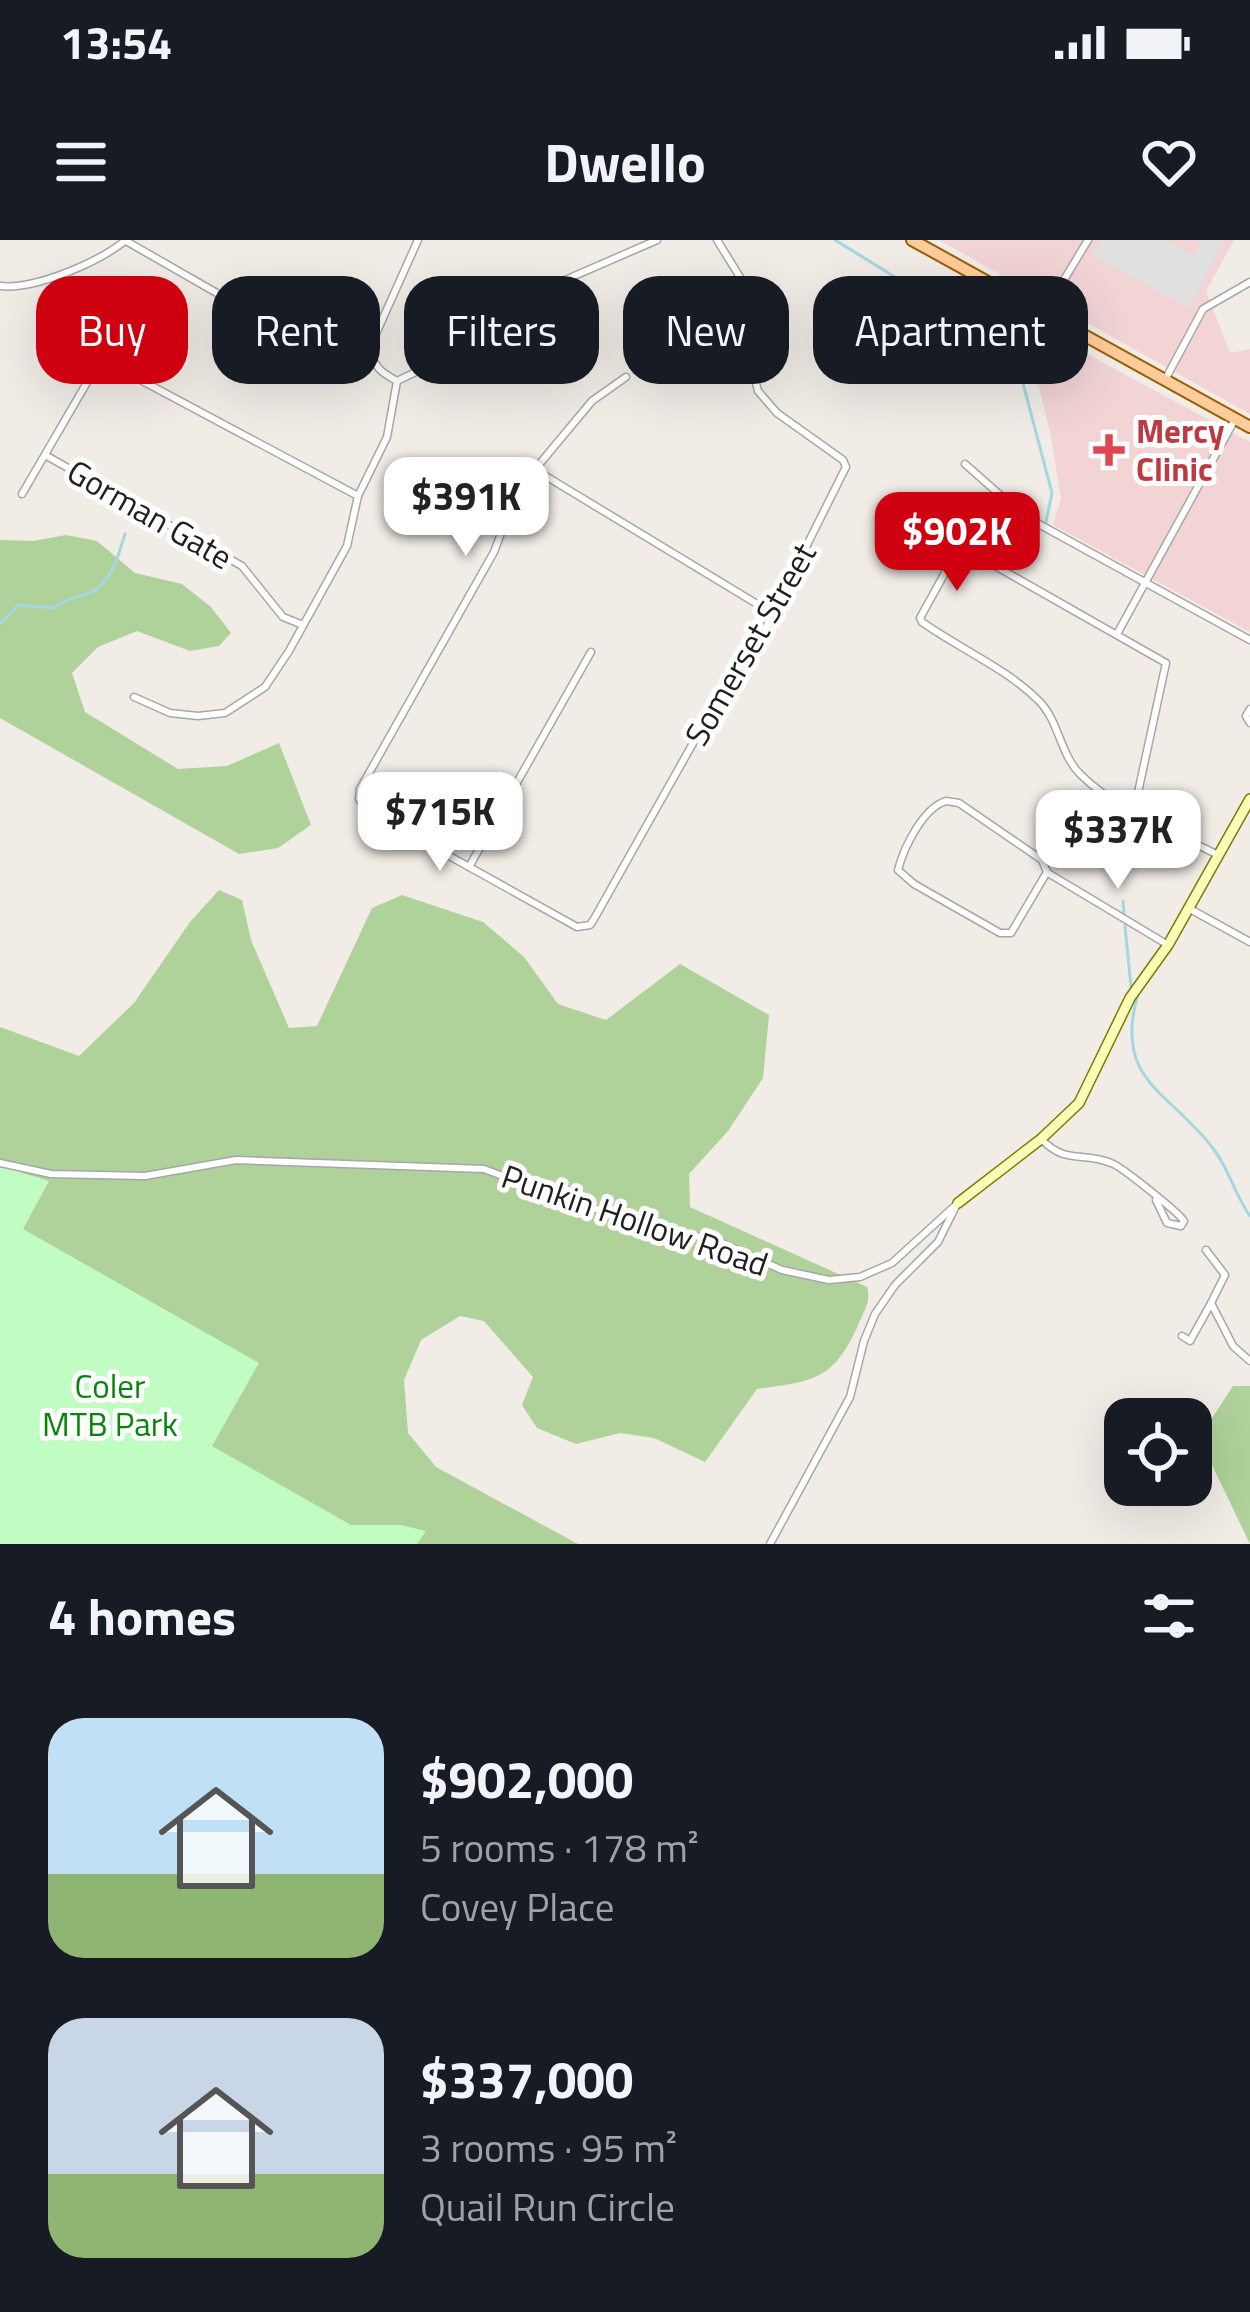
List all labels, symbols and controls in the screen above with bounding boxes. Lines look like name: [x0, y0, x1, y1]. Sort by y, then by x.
text: 13:54: [60, 8, 172, 76]
text: Dwello: [544, 121, 706, 203]
icon: menu: [48, 129, 114, 195]
icon: heart: [1136, 129, 1202, 195]
chip: Buy: [36, 276, 188, 384]
chip: Rent: [212, 276, 380, 384]
chip: Filters: [404, 276, 599, 384]
chip: New: [623, 276, 789, 384]
chip: Apartment: [813, 276, 1088, 384]
place label: Mercy Clinic: [1136, 406, 1224, 494]
marker: Mercy Clinic: [1093, 434, 1125, 466]
street label: Gorman Gate: [58, 447, 242, 581]
pin: $391K: [382, 457, 550, 559]
text: $391K: [411, 466, 521, 525]
pin: $902K: [873, 492, 1041, 594]
text: $902K: [902, 501, 1012, 560]
street label: Somerset Street: [672, 533, 829, 755]
pin: $715K: [356, 772, 524, 874]
text: $715K: [385, 781, 495, 840]
pin: $337K: [1034, 790, 1202, 892]
text: $337K: [1063, 799, 1173, 858]
street label: Punkin Hollow Road: [495, 1151, 775, 1289]
park label: Coler MTB Park: [42, 1361, 178, 1449]
map controls: [1104, 1398, 1212, 1506]
button: locate: [1104, 1398, 1212, 1506]
text: 4 homes: [48, 1577, 236, 1655]
icon: filters: [1136, 1583, 1202, 1649]
text: $902,000: [420, 1740, 633, 1818]
icon: home: [144, 1766, 288, 1910]
text: 5 rooms · 178 m²: [420, 1818, 699, 1877]
text: Covey Place: [420, 1877, 614, 1936]
text: $337,000: [420, 2040, 633, 2118]
icon: home: [144, 2066, 288, 2210]
text: 3 rooms · 95 m²: [420, 2118, 677, 2177]
text: Quail Run Circle: [420, 2177, 675, 2236]

